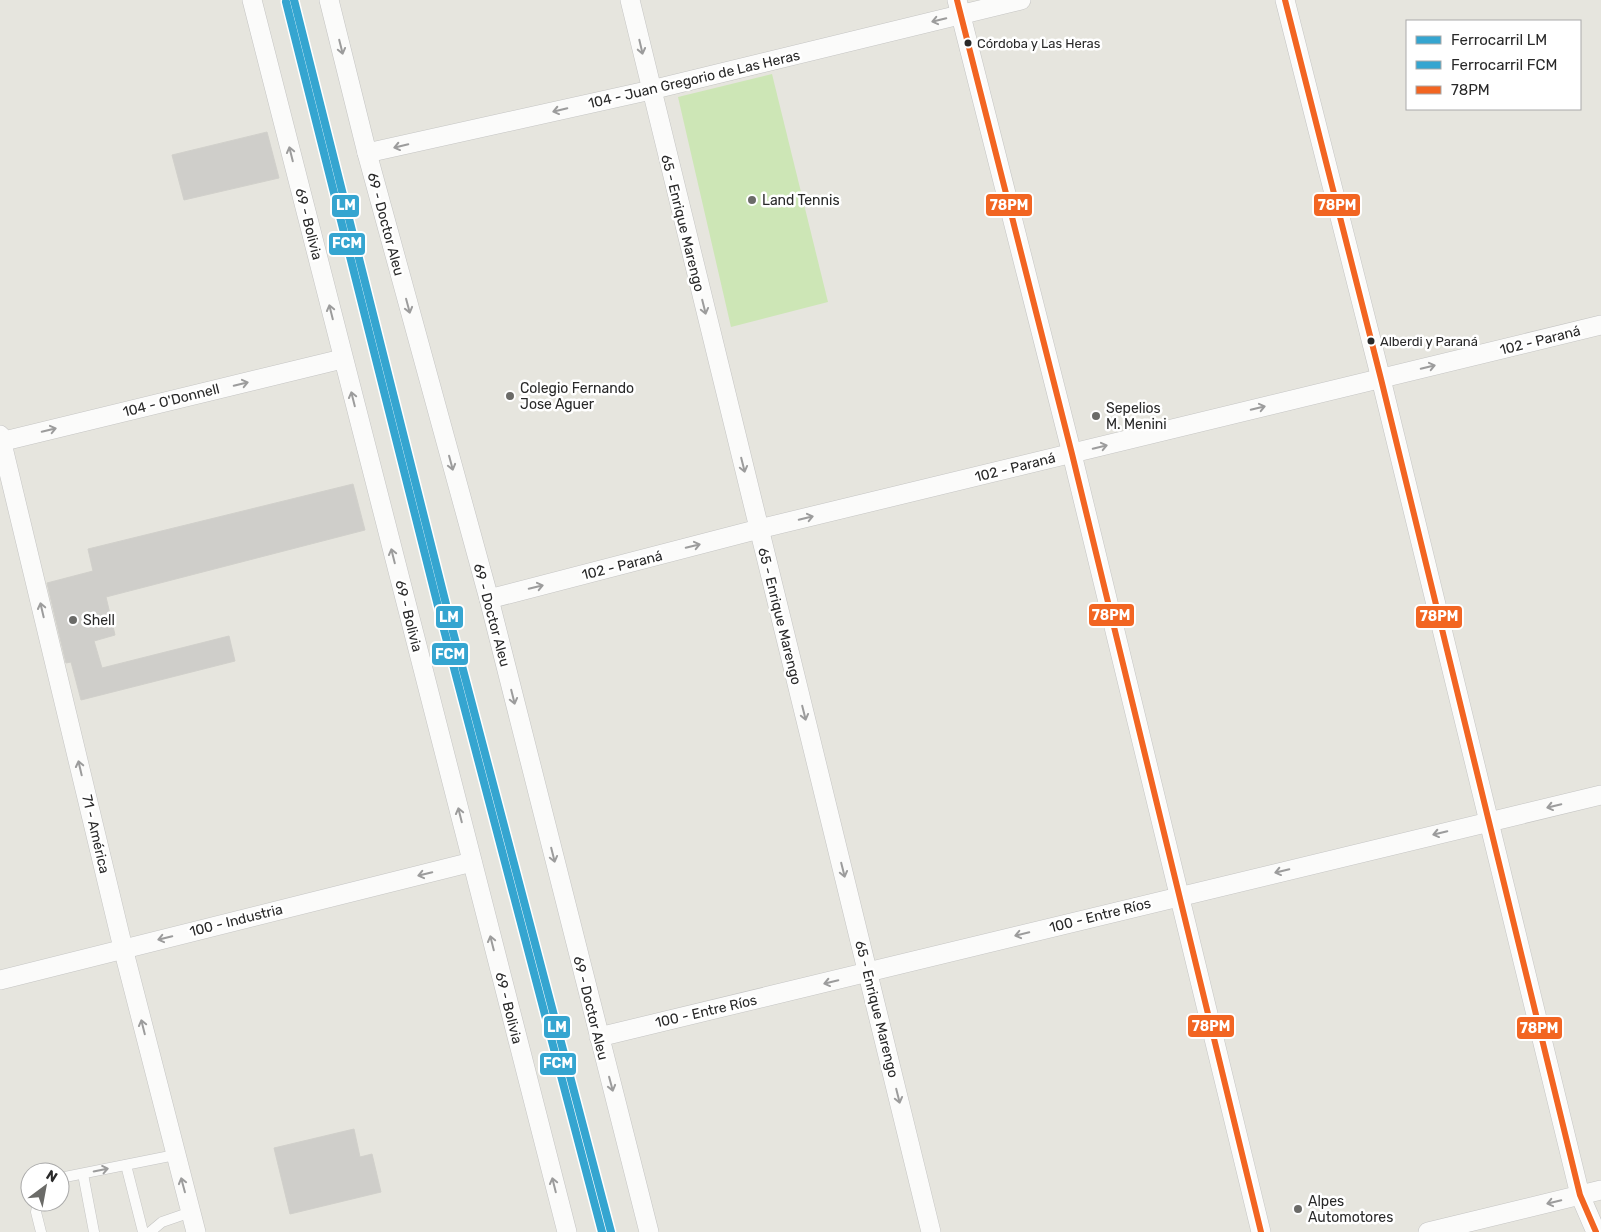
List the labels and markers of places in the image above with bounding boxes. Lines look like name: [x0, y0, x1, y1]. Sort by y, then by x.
place label: Córdoba y Las Heras: [977, 36, 1101, 51]
marker: Córdoba y Las Heras: [963, 38, 973, 48]
place label: Land Tennis: [762, 192, 840, 209]
marker: Land Tennis: [746, 194, 758, 206]
place label: Alberdi y Paraná: [1380, 334, 1478, 349]
marker: Alberdi y Paraná: [1366, 336, 1376, 346]
place label: Colegio Fernando Jose Aguer: [520, 380, 634, 413]
marker: Colegio Fernando Jose Aguer: [504, 390, 516, 402]
place label: Sepelios M. Menini: [1106, 400, 1167, 433]
marker: Sepelios M. Menini: [1090, 410, 1102, 422]
place label: Shell: [83, 612, 115, 629]
marker: Shell: [67, 614, 79, 626]
place label: Alpes Automotores: [1308, 1193, 1393, 1226]
marker: Alpes Automotores: [1292, 1203, 1304, 1215]

